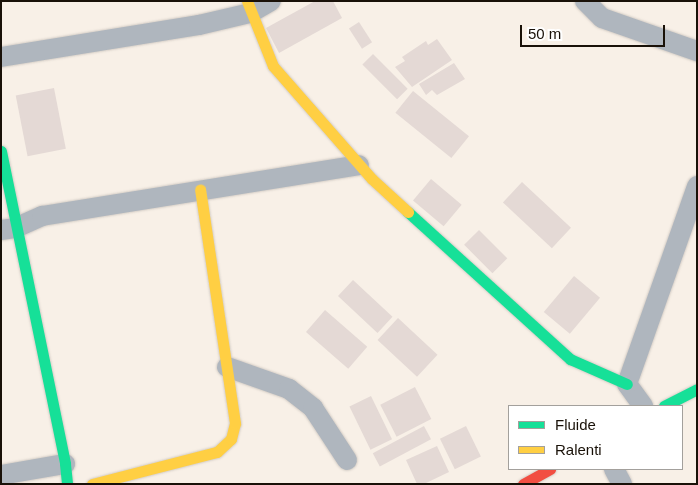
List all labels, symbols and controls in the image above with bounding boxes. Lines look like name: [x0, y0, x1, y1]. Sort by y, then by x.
scale bar: [523, 15, 668, 47]
text: 50 m: [528, 25, 561, 42]
legend: [508, 405, 683, 470]
text: Fluide: [555, 416, 596, 433]
text: Ralenti: [555, 441, 602, 458]

